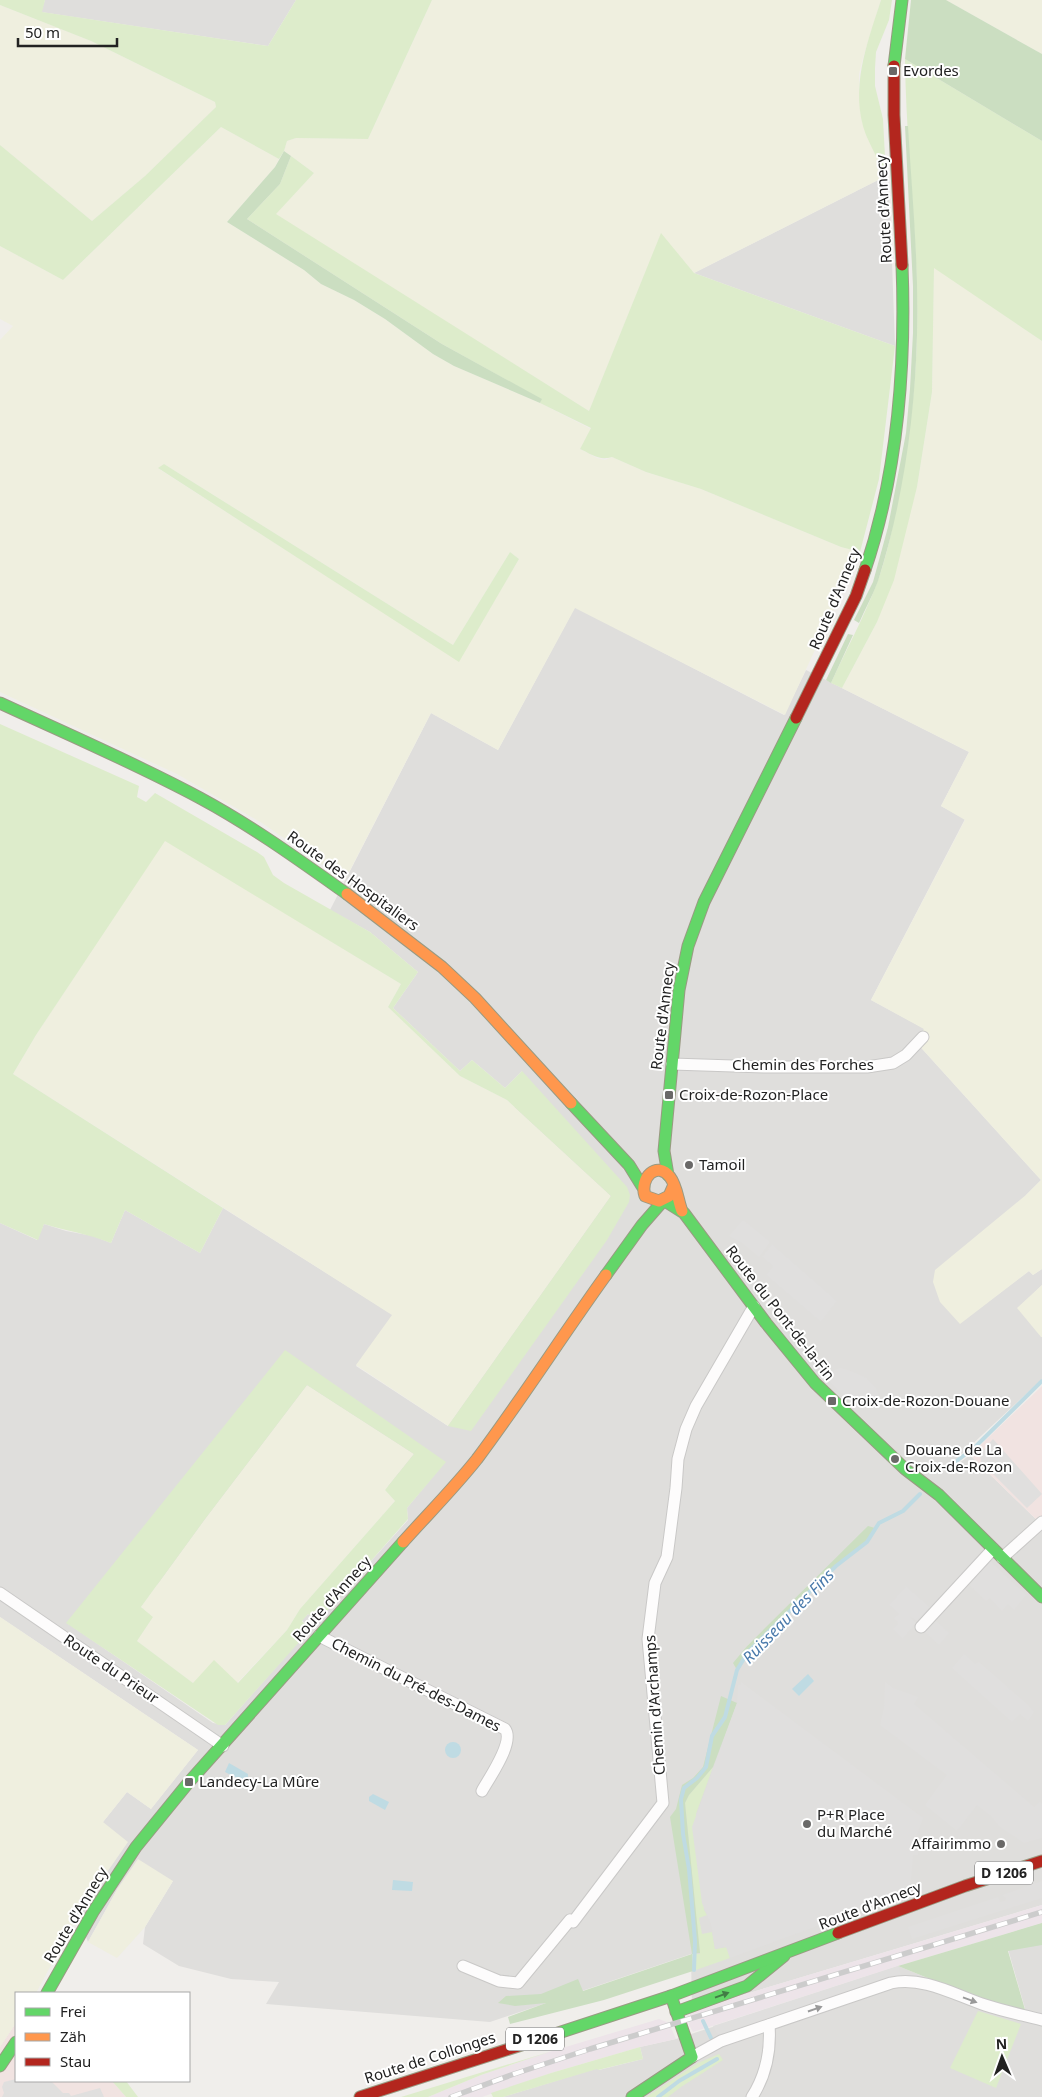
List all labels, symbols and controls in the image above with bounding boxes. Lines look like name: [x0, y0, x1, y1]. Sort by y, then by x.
scale bar: [18, 15, 116, 47]
text: 50 m: [25, 22, 60, 42]
place label: Evordes: [903, 60, 959, 80]
marker: Evordes: [887, 65, 899, 77]
street label: Route d'Annecy: [870, 154, 896, 264]
street label: Route d'Annecy: [804, 544, 865, 652]
street label: Route des Hospitaliers: [284, 826, 423, 935]
street label: Route d'Annecy: [645, 960, 679, 1071]
street label: Chemin des Forches: [732, 1054, 874, 1074]
place label: Croix-de-Rozon-Place: [679, 1084, 828, 1104]
marker: Croix-de-Rozon-Place: [663, 1089, 675, 1101]
place label: Tamoil: [699, 1154, 745, 1174]
marker: Tamoil: [683, 1159, 695, 1171]
street label: Route du Pont-de-la-Fin: [722, 1241, 840, 1384]
place label: Croix-de-Rozon-Douane: [842, 1390, 1010, 1410]
marker: Croix-de-Rozon-Douane: [826, 1395, 838, 1407]
place label: Douane de La Croix-de-Rozon: [905, 1439, 1012, 1476]
marker: Douane de La Croix-de-Rozon: [889, 1453, 901, 1465]
street label: Route d'Annecy: [288, 1551, 375, 1645]
water label: Ruisseau des Fins: [737, 1564, 839, 1668]
street label: Route du Prieur: [60, 1629, 163, 1707]
street label: Chemin du Pré-des-Dames: [328, 1633, 505, 1736]
street label: Chemin d'Archamps: [639, 1634, 669, 1776]
place label: Landecy-La Mûre: [199, 1771, 319, 1791]
marker: Landecy-La Mûre: [183, 1776, 195, 1788]
place label: P+R Place du Marché: [817, 1804, 892, 1841]
marker: P+R Place du Marché: [801, 1818, 813, 1830]
place label: Affairimmo: [912, 1833, 991, 1853]
marker: Affairimmo: [995, 1838, 1007, 1850]
road number: D 1206: [975, 1862, 1033, 1885]
street label: Route d'Annecy: [39, 1863, 112, 1966]
street label: Route d'Annecy: [815, 1876, 924, 1934]
one-way arrow: [715, 1991, 730, 1999]
legend: [15, 1992, 190, 2082]
one-way arrow: [963, 1996, 978, 2004]
text: Frei: [60, 2001, 86, 2021]
one-way arrow: [808, 2005, 823, 2013]
text: Zäh: [60, 2026, 86, 2046]
street label: Route de Collonges: [362, 2026, 498, 2088]
road number: D 1206: [506, 2028, 564, 2050]
north arrow: [977, 2032, 1027, 2082]
text: N: [996, 2034, 1008, 2053]
text: Stau: [60, 2051, 91, 2071]

